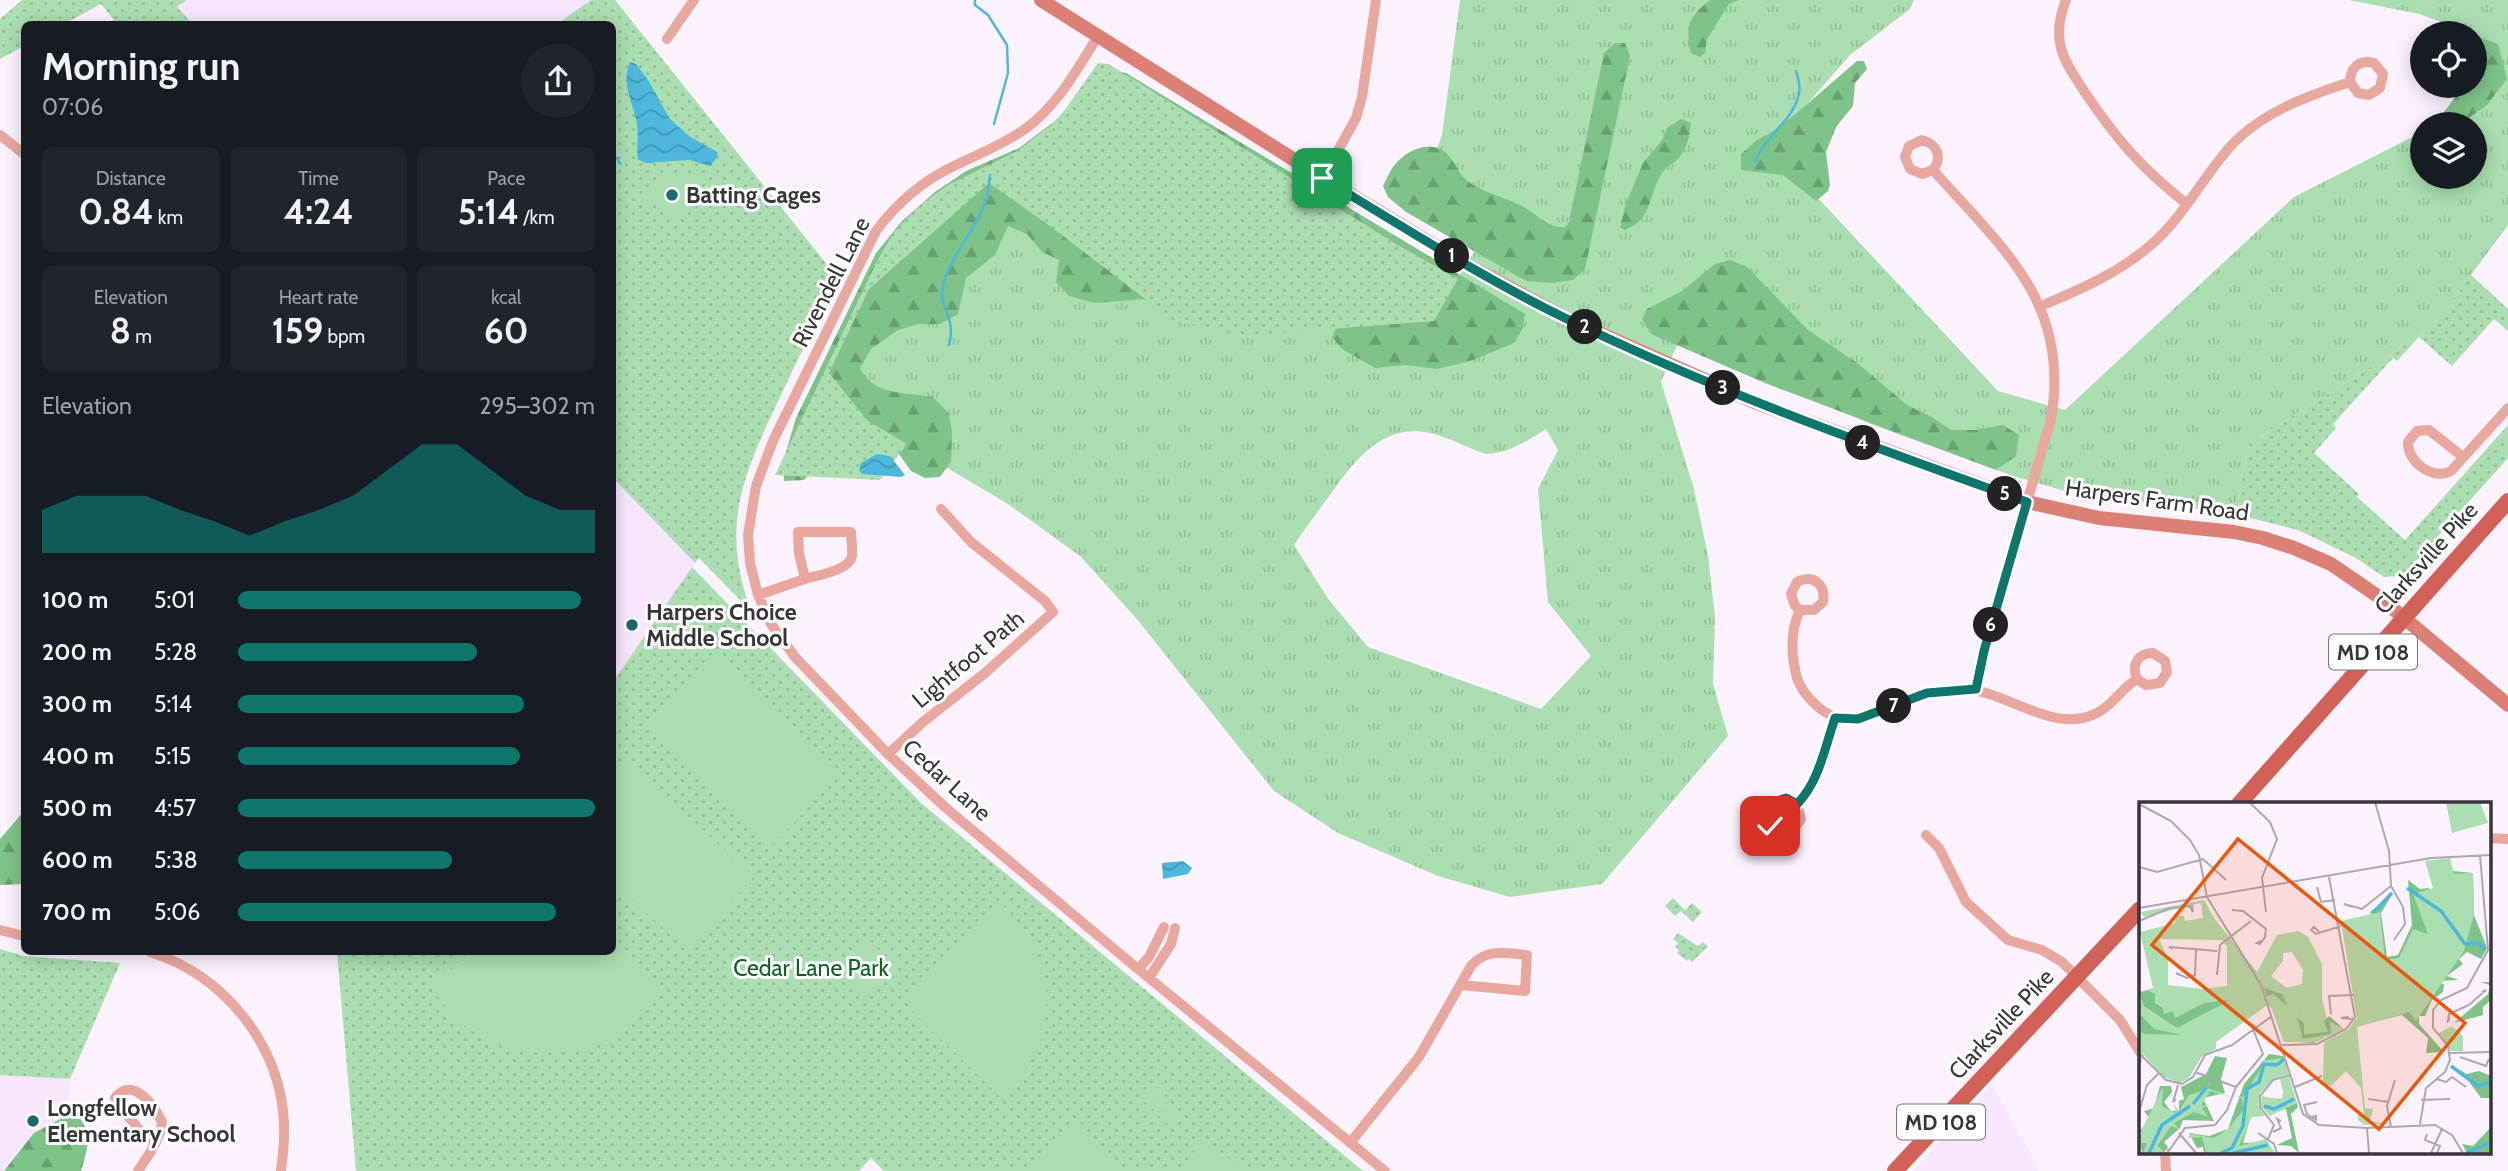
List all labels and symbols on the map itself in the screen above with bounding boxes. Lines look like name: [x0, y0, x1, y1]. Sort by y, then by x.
pin: [1292, 148, 1352, 208]
place label: Batting Cages: [686, 181, 821, 209]
marker: Batting Cages: [664, 187, 680, 203]
street label: Rivendell Lane: [786, 212, 876, 352]
pin: 1: [1434, 238, 1470, 274]
pin: 2: [1568, 310, 1602, 344]
pin: 3: [1706, 370, 1740, 406]
pin: 4: [1846, 426, 1881, 460]
street label: Harpers Farm Road: [2063, 473, 2251, 527]
pin: 5: [1988, 476, 2022, 512]
street label: Clarksville Pike: [2368, 496, 2484, 620]
place label: Harpers Choice Middle School: [646, 598, 797, 652]
street label: Lightfoot Path: [906, 604, 1030, 714]
pin: 6: [1974, 608, 2008, 642]
marker: Harpers Choice Middle School: [624, 617, 640, 633]
road number: MD 108: [2329, 634, 2417, 670]
pin: 7: [1876, 688, 1912, 724]
street label: Cedar Lane: [897, 733, 997, 827]
pin: [1740, 796, 1800, 856]
inset map: [2139, 802, 2490, 1154]
park label: Cedar Lane Park: [733, 954, 890, 982]
street label: Clarksville Pike: [1943, 963, 2059, 1085]
place label: Longfellow Elementary School: [47, 1094, 235, 1148]
road number: MD 108: [1897, 1104, 1985, 1140]
marker: Longfellow Elementary School: [25, 1113, 41, 1129]

